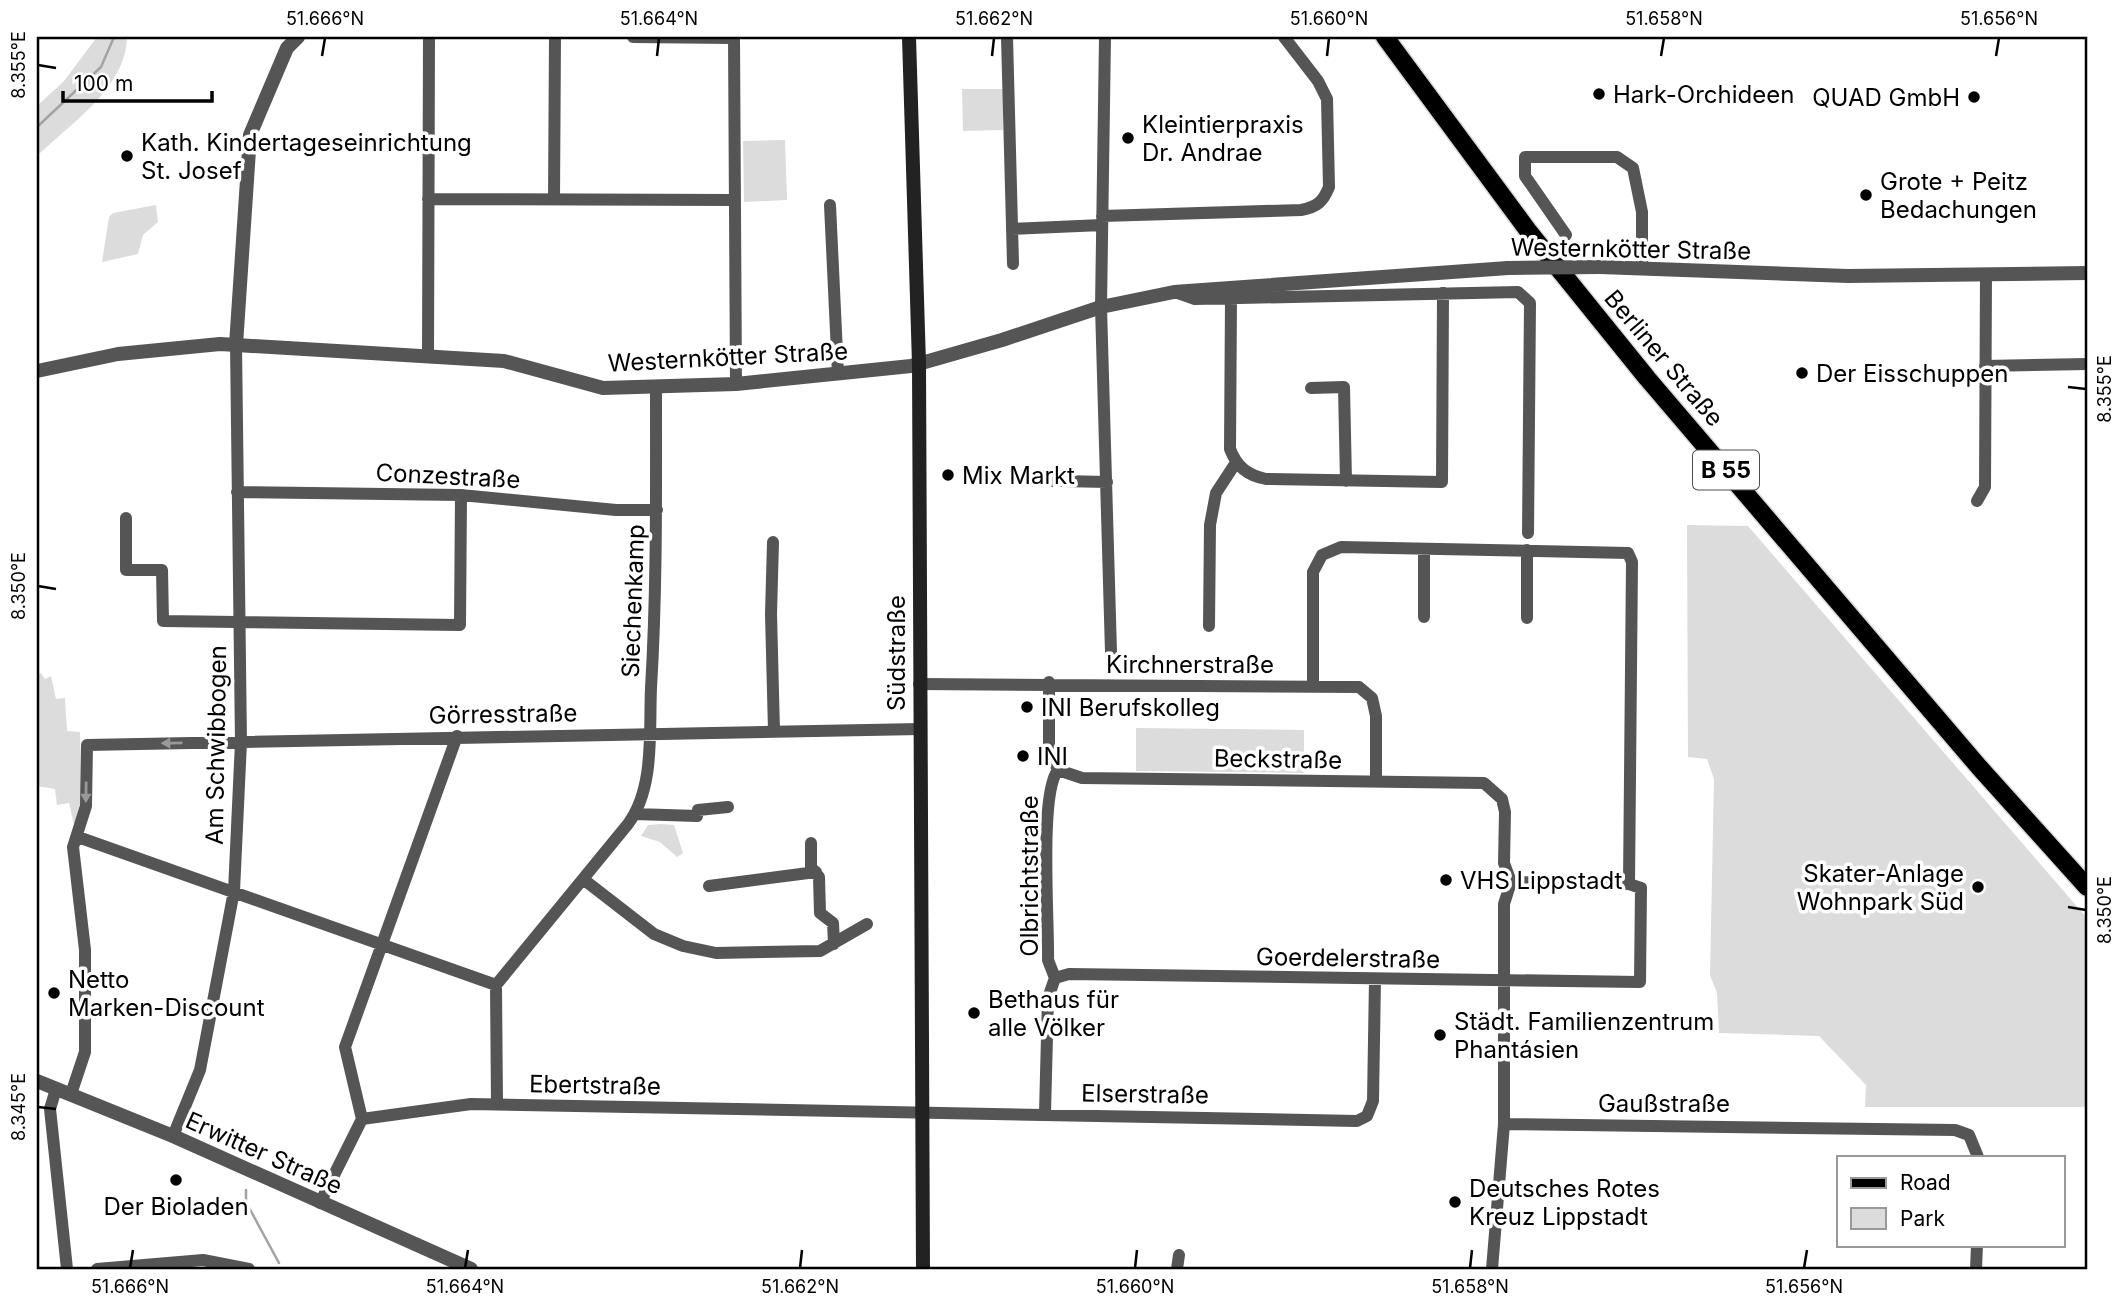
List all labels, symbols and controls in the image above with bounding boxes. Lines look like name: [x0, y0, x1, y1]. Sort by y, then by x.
text: 51.666°N: [286, 8, 364, 29]
text: 51.664°N: [620, 8, 698, 29]
text: 51.662°N: [955, 8, 1033, 29]
text: 51.660°N: [1290, 8, 1368, 29]
text: 51.658°N: [1625, 8, 1703, 29]
text: 51.656°N: [1960, 8, 2038, 29]
text: 8.355°E: [8, 31, 29, 99]
scale bar: [63, 60, 212, 104]
text: 100 m: [74, 71, 133, 96]
place label: Hark-Orchideen: [1613, 80, 1794, 109]
place label: QUAD GmbH: [1812, 83, 1960, 112]
marker: Hark-Orchideen: [1591, 86, 1607, 102]
marker: QUAD GmbH: [1966, 89, 1982, 105]
place label: Kleintierpraxis Dr. Andrae: [1142, 110, 1304, 167]
place label: Kath. Kindertageseinrichtung St. Josef: [141, 128, 472, 185]
marker: Kleintierpraxis Dr. Andrae: [1120, 130, 1136, 146]
marker: Kath. Kindertageseinrichtung St. Josef: [119, 148, 135, 164]
place label: Grote + Peitz Bedachungen: [1880, 167, 2037, 224]
marker: Grote + Peitz Bedachungen: [1858, 187, 1874, 203]
street label: Westernkötter Straße: [1511, 232, 1751, 266]
street label: Berliner Straße: [1599, 284, 1729, 432]
street label: Westernkötter Straße: [607, 336, 849, 378]
text: 8.355°E: [2094, 355, 2115, 423]
place label: Der Eisschuppen: [1816, 359, 2008, 388]
marker: Der Eisschuppen: [1794, 365, 1810, 381]
road number: B 55: [1693, 450, 1759, 490]
street label: Conzestraße: [375, 458, 521, 494]
place label: Mix Markt: [962, 461, 1075, 490]
marker: Mix Markt: [940, 467, 956, 483]
street label: Siechenkamp: [616, 524, 650, 678]
text: 8.350°E: [8, 552, 29, 620]
street label: Südstraße: [882, 595, 911, 711]
street label: Am Schwibbogen: [200, 645, 232, 845]
street label: Kirchnerstraße: [1106, 650, 1274, 679]
place label: INI Berufskolleg: [1041, 693, 1220, 722]
street label: Görresstraße: [428, 698, 578, 730]
marker: INI Berufskolleg: [1019, 699, 1035, 715]
one-way arrow: [161, 738, 183, 749]
place label: INI: [1037, 742, 1068, 771]
street label: Beckstraße: [1214, 743, 1342, 775]
marker: INI: [1015, 748, 1031, 764]
one-way arrow: [80, 781, 92, 803]
street label: Olbrichtstraße: [1015, 795, 1044, 957]
place label: Skater-Anlage Wohnpark Süd: [1797, 859, 1964, 916]
place label: VHS Lippstadt: [1460, 866, 1622, 895]
marker: VHS Lippstadt: [1438, 872, 1454, 888]
text: 8.350°E: [2094, 876, 2115, 944]
marker: Skater-Anlage Wohnpark Süd: [1970, 879, 1986, 895]
street label: Goerdelerstraße: [1256, 942, 1440, 974]
place label: Netto Marken-Discount: [68, 965, 265, 1022]
marker: Netto Marken-Discount: [46, 985, 62, 1001]
place label: Bethaus für alle Völker: [988, 985, 1119, 1042]
marker: Bethaus für alle Völker: [966, 1005, 982, 1021]
place label: Städt. Familienzentrum Phantásien: [1454, 1007, 1714, 1064]
marker: Städt. Familienzentrum Phantásien: [1432, 1027, 1448, 1043]
street label: Ebertstraße: [529, 1069, 661, 1101]
text: 8.345°E: [8, 1073, 29, 1141]
street label: Elserstraße: [1081, 1078, 1209, 1110]
street label: Gaußstraße: [1598, 1089, 1730, 1118]
street label: Erwitter Straße: [181, 1106, 347, 1200]
legend: [1837, 1156, 2064, 1246]
text: Road: [1900, 1170, 1951, 1195]
marker: Der Bioladen: [168, 1172, 184, 1188]
place label: Deutsches Rotes Kreuz Lippstadt: [1469, 1174, 1660, 1231]
place label: Der Bioladen: [103, 1192, 249, 1221]
marker: Deutsches Rotes Kreuz Lippstadt: [1447, 1194, 1463, 1210]
text: Park: [1900, 1206, 1945, 1231]
text: 51.666°N: [91, 1276, 169, 1297]
text: 51.664°N: [426, 1276, 504, 1297]
text: 51.662°N: [761, 1276, 839, 1297]
text: 51.660°N: [1096, 1276, 1174, 1297]
text: 51.658°N: [1431, 1276, 1509, 1297]
text: 51.656°N: [1765, 1276, 1843, 1297]

